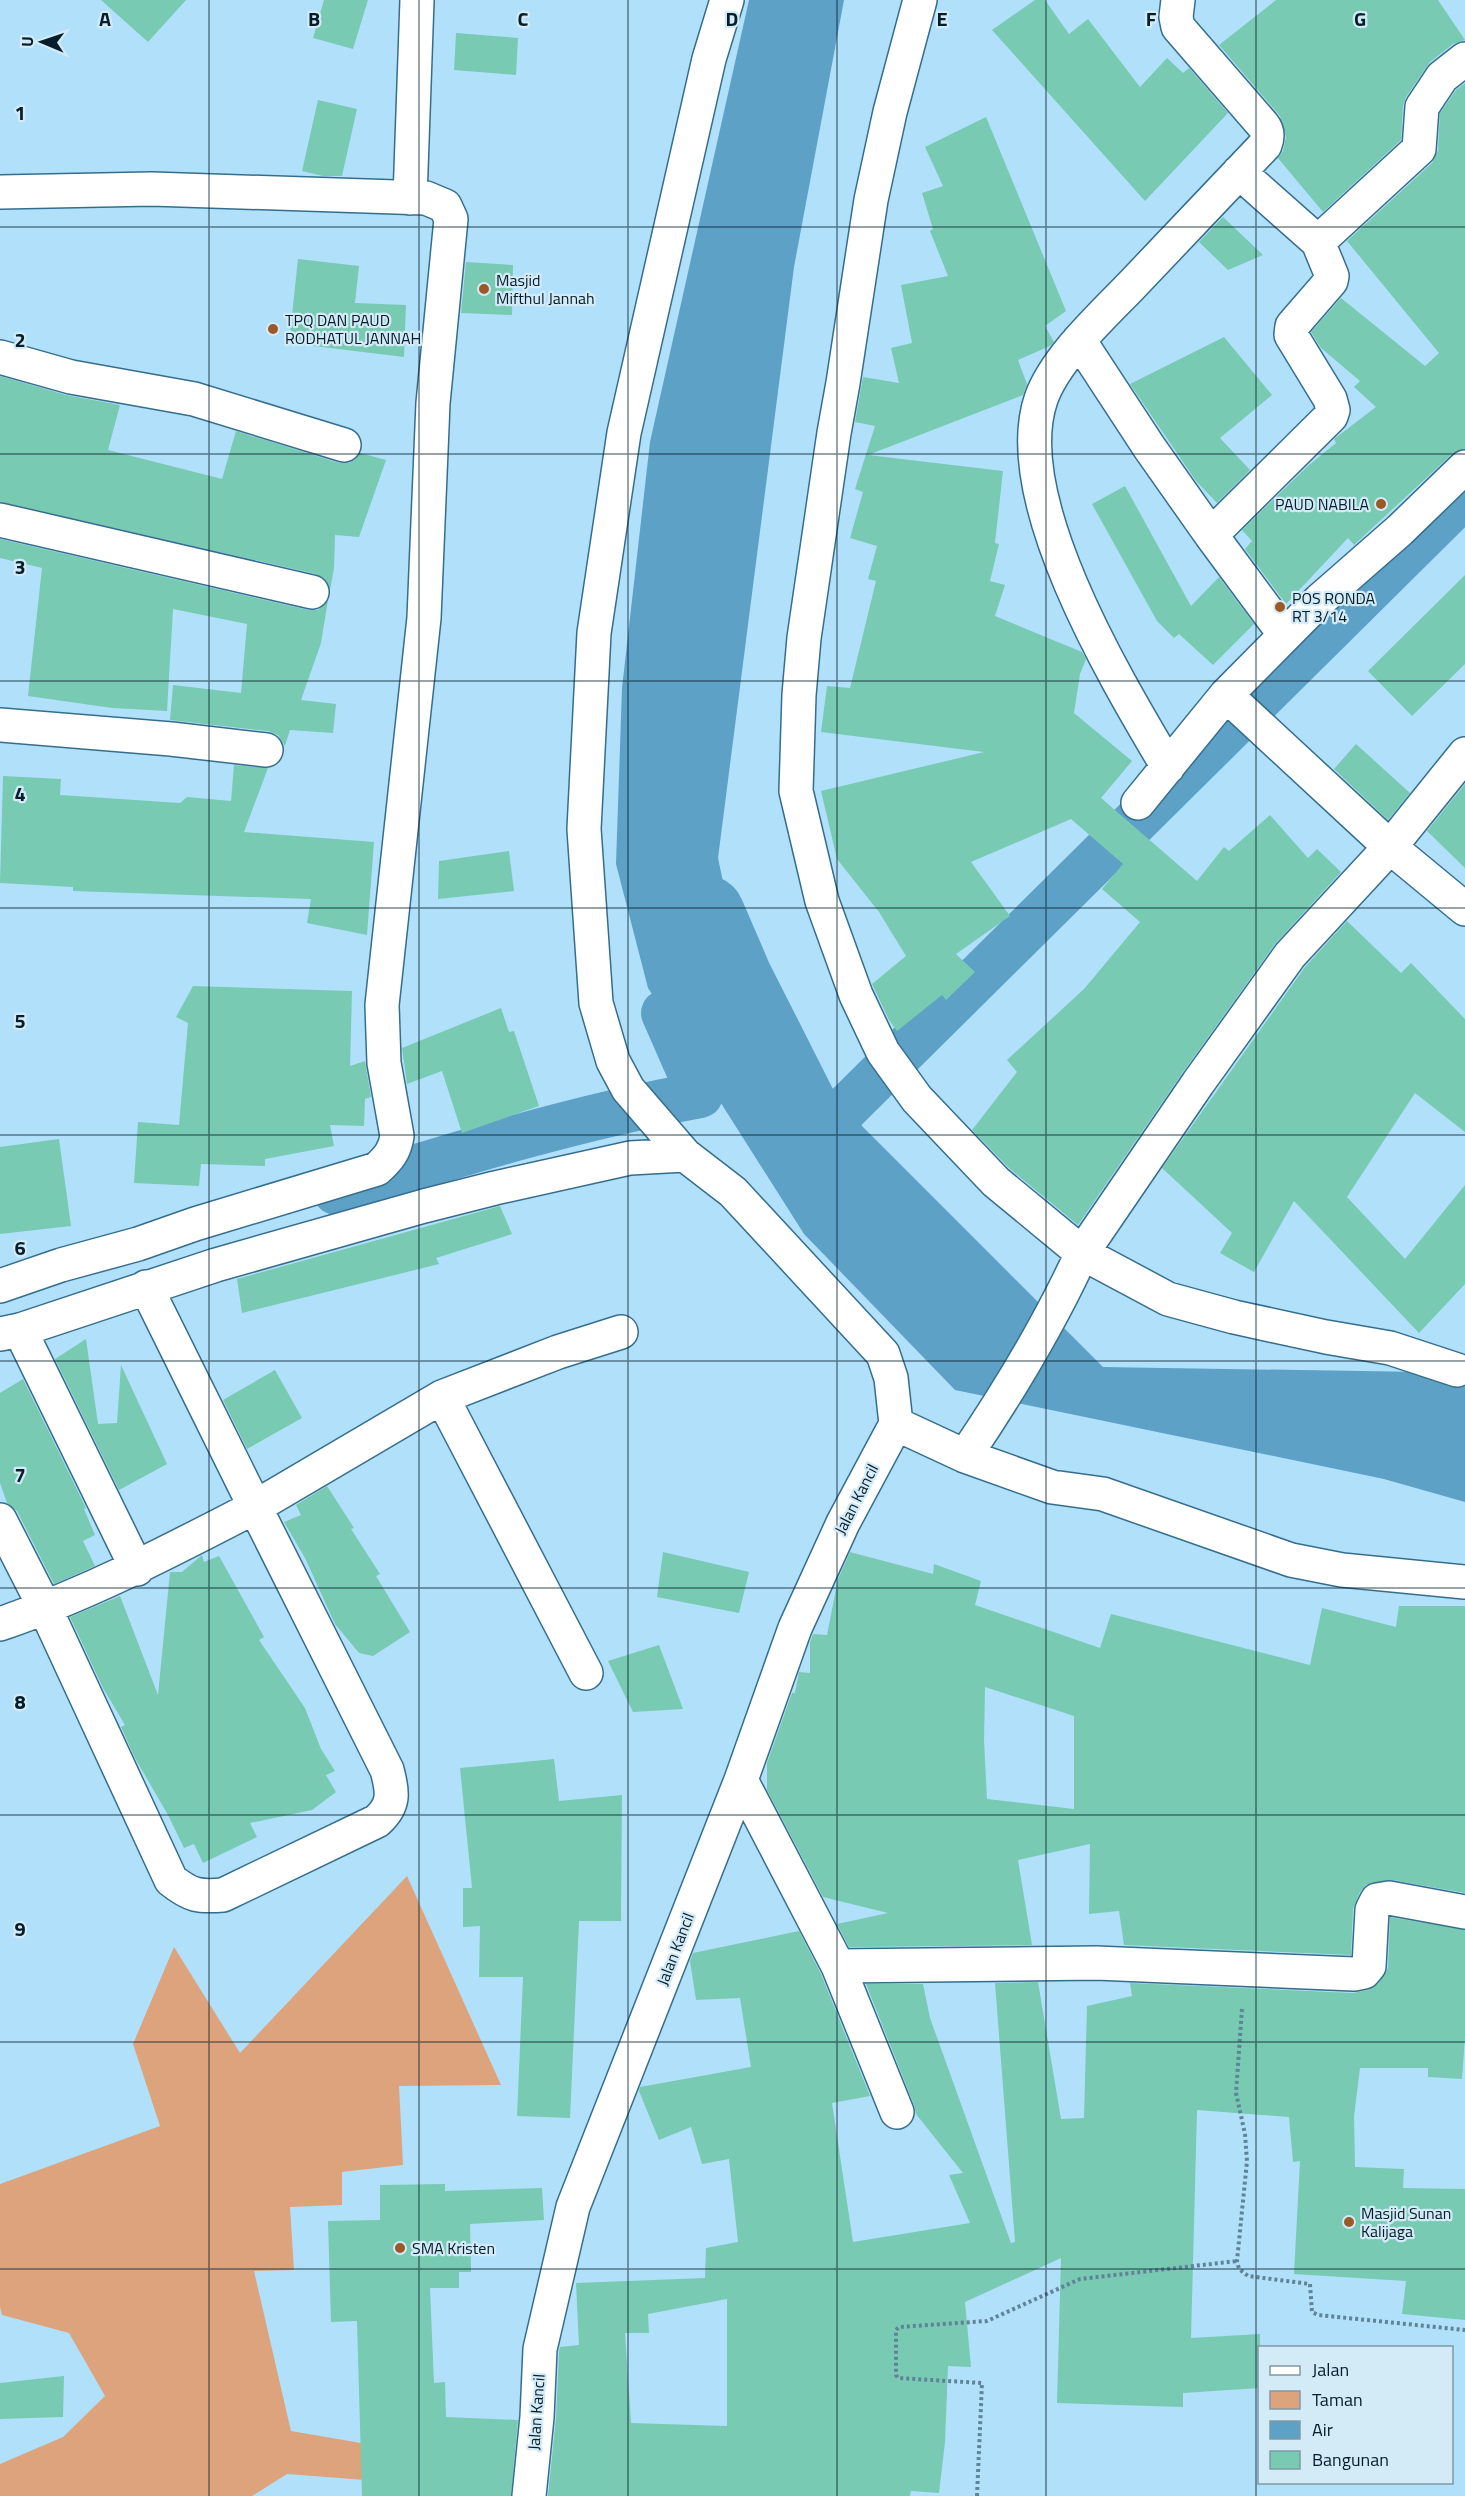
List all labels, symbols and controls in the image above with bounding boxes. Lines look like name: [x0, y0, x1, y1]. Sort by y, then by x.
text: A: [99, 3, 111, 34]
text: B: [308, 3, 320, 34]
text: C: [518, 3, 529, 34]
text: D: [726, 3, 738, 34]
text: E: [936, 3, 948, 34]
text: F: [1146, 3, 1157, 34]
text: G: [1354, 3, 1366, 34]
north arrow: [12, 12, 72, 72]
text: U: [15, 36, 39, 47]
text: 1: [14, 97, 26, 128]
place label: Masjid Mifthul Jannah: [496, 268, 595, 310]
marker: Masjid Mifthul Jannah: [477, 282, 491, 296]
place label: TPQ DAN PAUD RODHATUL JANNAH: [285, 308, 421, 350]
marker: TPQ DAN PAUD RODHATUL JANNAH: [266, 322, 280, 336]
text: 2: [14, 324, 26, 355]
place label: PAUD NABILA: [1275, 492, 1369, 516]
marker: PAUD NABILA: [1374, 497, 1388, 511]
text: 3: [14, 551, 26, 582]
place label: POS RONDA RT 3/14: [1292, 586, 1376, 628]
marker: POS RONDA RT 3/14: [1273, 600, 1287, 614]
text: 4: [14, 778, 26, 809]
text: 5: [14, 1005, 26, 1036]
text: 6: [14, 1232, 26, 1263]
text: 7: [14, 1459, 26, 1490]
street label: Jalan Kancil: [828, 1460, 884, 1538]
text: 8: [14, 1686, 26, 1717]
street label: Jalan Kancil: [650, 1909, 700, 1989]
text: 9: [14, 1913, 26, 1944]
place label: Masjid Sunan Kalijaga: [1361, 2201, 1451, 2243]
marker: Masjid Sunan Kalijaga: [1342, 2215, 1356, 2229]
place label: SMA Kristen: [412, 2236, 495, 2260]
marker: SMA Kristen: [393, 2241, 407, 2255]
legend: [1258, 2346, 1453, 2484]
text: Jalan: [1312, 2356, 1349, 2383]
street label: Jalan Kancil: [521, 2373, 551, 2451]
text: Taman: [1312, 2386, 1363, 2413]
text: Air: [1312, 2416, 1333, 2443]
text: Bangunan: [1312, 2446, 1389, 2473]

